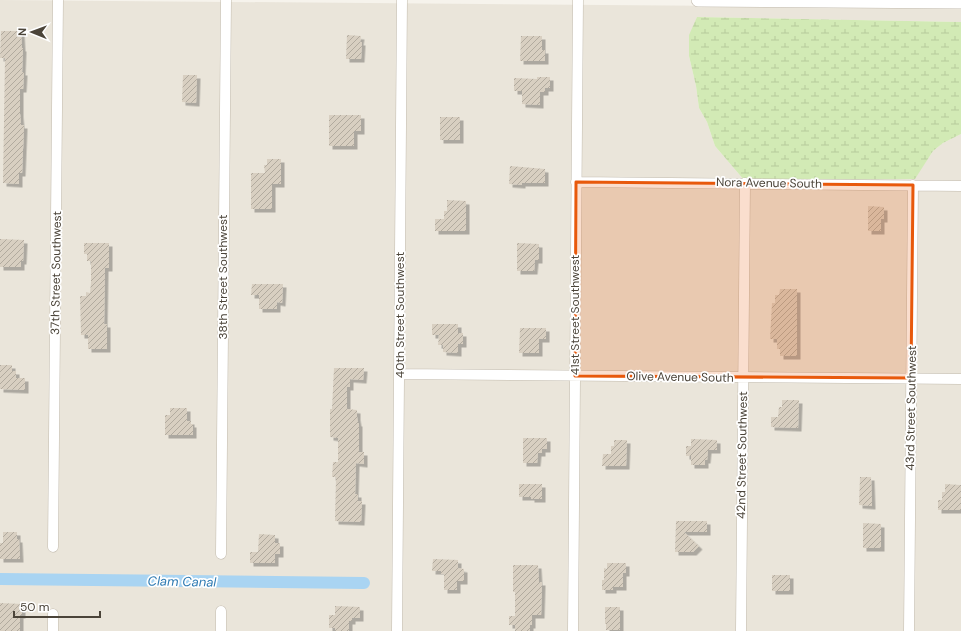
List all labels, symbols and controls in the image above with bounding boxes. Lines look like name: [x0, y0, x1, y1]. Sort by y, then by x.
north arrow: [12, 12, 52, 52]
text: N: [15, 28, 29, 36]
street label: Nora Avenue South: [716, 174, 822, 192]
street label: 37th Street Southwest: [47, 211, 65, 335]
street label: 38th Street Southwest: [215, 214, 231, 340]
street label: 40th Street Southwest: [392, 252, 408, 378]
street label: 41st Street Southwest: [567, 254, 583, 375]
street label: 43rd Street Southwest: [902, 345, 920, 471]
street label: Olive Avenue South: [626, 368, 734, 386]
street label: 42nd Street Southwest: [733, 391, 751, 519]
water label: Clam Canal: [148, 572, 218, 591]
scale bar: [14, 593, 100, 619]
text: 50 m: [20, 599, 49, 615]

